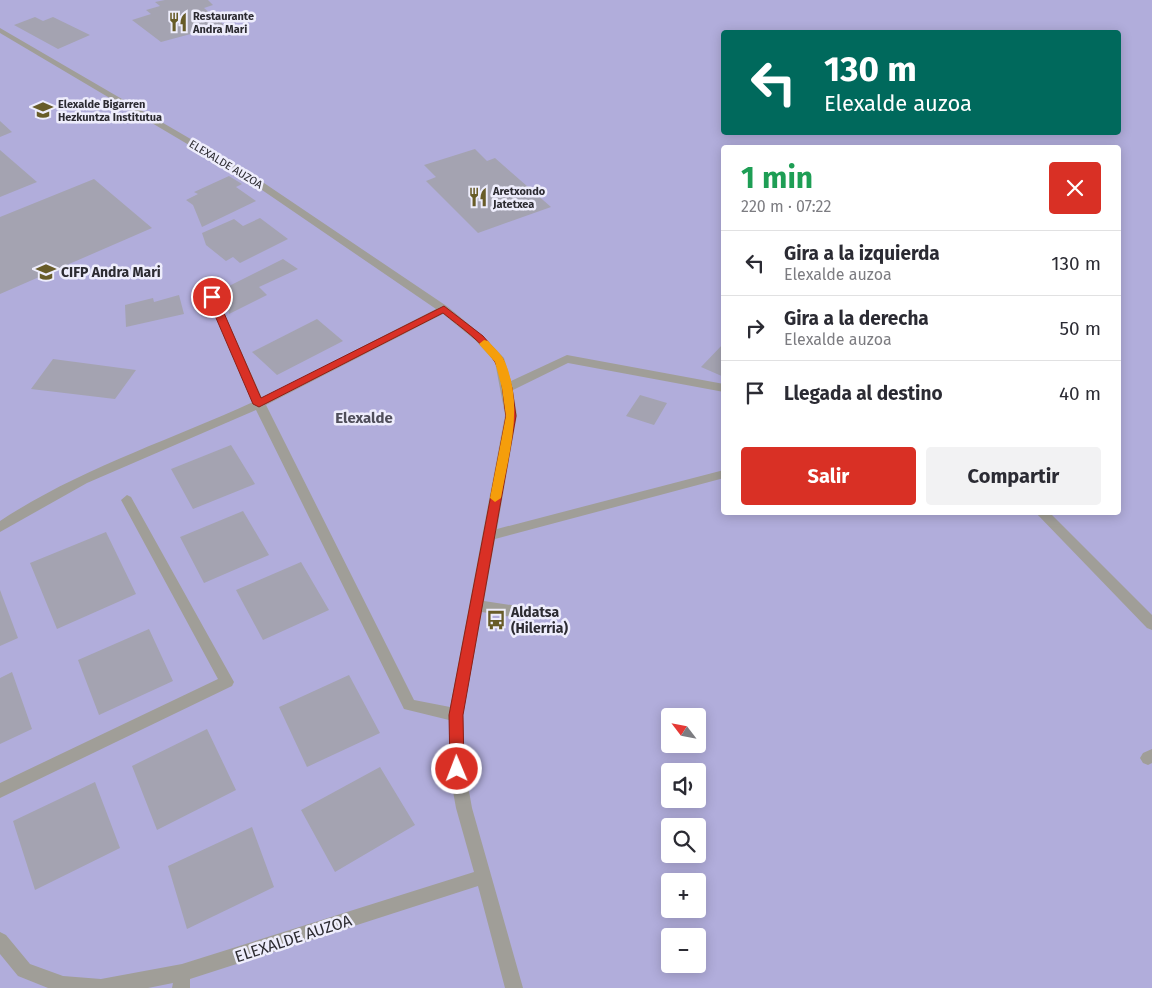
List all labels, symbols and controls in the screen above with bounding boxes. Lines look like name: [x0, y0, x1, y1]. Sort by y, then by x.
place label: Restaurante Andra Mari: [192, 10, 254, 36]
restaurant icon: Restaurante Andra Mari: [167, 11, 189, 33]
text: 130 m: [824, 48, 917, 90]
icon: left: [741, 50, 806, 115]
text: Elexalde auzoa: [824, 90, 972, 117]
place label: Elexalde Bigarren Hezkuntza Institutua: [58, 98, 162, 124]
school or university icon: Elexalde Bigarren Hezkuntza Institutua: [32, 99, 54, 121]
street label: ELEXALDE AUZOA: [187, 137, 265, 192]
text: 1 min: [741, 160, 813, 196]
button: close: [1049, 162, 1101, 214]
place label: Aretxondo Jatetxea: [492, 185, 546, 211]
restaurant icon: Aretxondo Jatetxea: [467, 186, 489, 208]
text: 220 m · 07:22: [741, 197, 831, 216]
text: Gira a la izquierda: [784, 242, 940, 265]
icon: left: [741, 249, 769, 277]
text: 130 m: [1051, 252, 1101, 275]
school or university icon: CIFP Andra Mari: [35, 261, 57, 283]
place label: CIFP Andra Mari: [61, 264, 161, 281]
text: Elexalde auzoa: [784, 265, 892, 284]
pin: [191, 276, 233, 318]
icon: arrive: [198, 283, 226, 311]
text: Gira a la derecha: [784, 307, 929, 330]
icon: right: [741, 314, 769, 342]
text: 50 m: [1060, 317, 1101, 340]
text: Elexalde auzoa: [784, 330, 892, 349]
icon: arrive: [741, 379, 769, 407]
text: Llegada al destino: [784, 382, 943, 405]
text: 40 m: [1059, 382, 1101, 405]
district label: Elexalde: [335, 409, 393, 427]
button: Salir: [741, 447, 916, 505]
button: Compartir: [926, 447, 1101, 505]
place label: Aldatsa (Hilerria): [510, 604, 568, 637]
bus stop icon: Aldatsa (Hilerria): [485, 609, 507, 631]
north arrow: [661, 708, 706, 752]
map controls: [661, 708, 706, 973]
position arrow: [430, 742, 482, 794]
button: sound: [661, 763, 706, 808]
button: search: [661, 818, 706, 863]
button: +: [661, 873, 706, 918]
street label: ELEXALDE AUZOA: [232, 910, 355, 966]
button: −: [661, 928, 706, 973]

